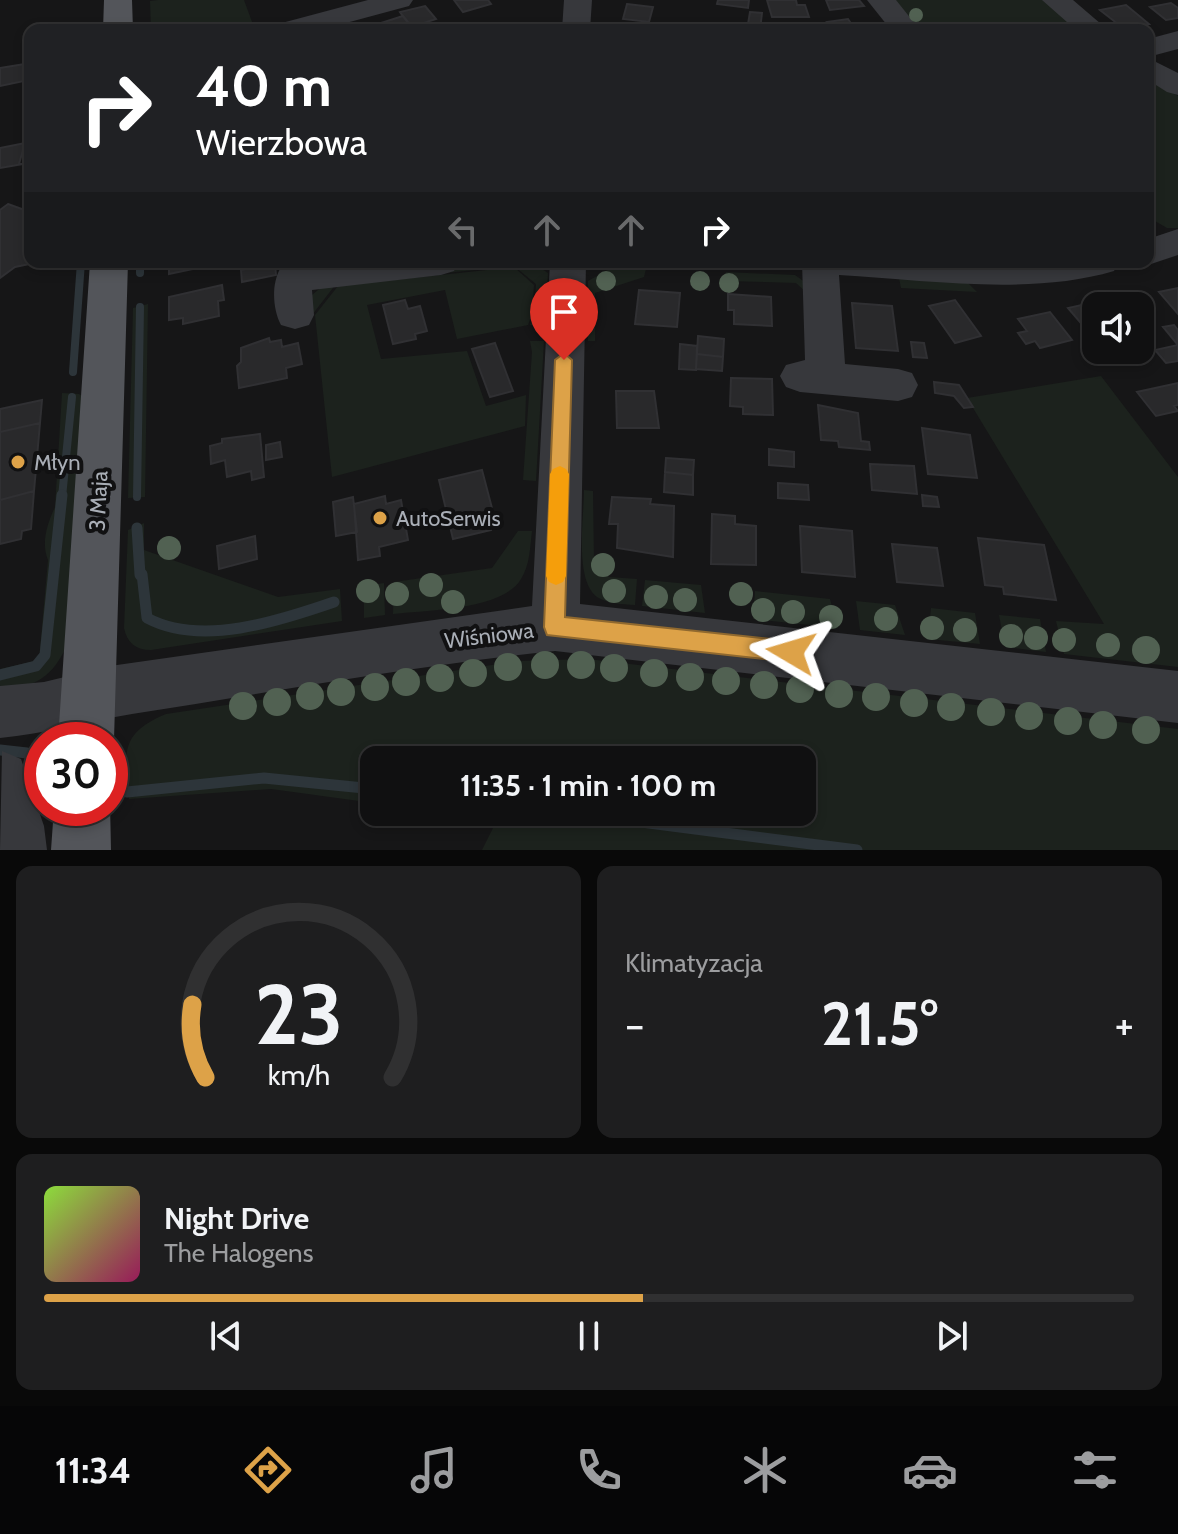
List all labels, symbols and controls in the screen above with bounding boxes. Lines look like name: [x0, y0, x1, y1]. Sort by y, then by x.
text: 40 m: [196, 52, 332, 120]
icon: right: [64, 56, 168, 160]
text: Wierzbowa: [196, 120, 367, 164]
icon: left: [441, 208, 485, 252]
icon: ahead: [525, 208, 569, 252]
icon: ahead: [609, 208, 653, 252]
icon: right: [693, 208, 737, 252]
pin: [530, 278, 598, 360]
icon: arrive: [542, 290, 586, 334]
map controls: [1082, 292, 1154, 364]
button: sound: [1082, 292, 1154, 364]
place label: Młyn: [34, 449, 80, 476]
marker: Młyn: [9, 453, 27, 471]
street label: 3 Maja: [83, 470, 114, 532]
place label: AutoSerwis: [396, 505, 501, 532]
marker: AutoSerwis: [371, 509, 389, 527]
position arrow: [749, 610, 833, 694]
street label: Wiśniowa: [443, 617, 536, 654]
speed limit sign: 30: [24, 722, 128, 826]
text: 11:35 · 1 min · 100 m: [460, 767, 716, 804]
text: Klimatyzacja: [625, 947, 763, 979]
text: 23: [254, 964, 343, 1065]
text: 21.5°: [821, 987, 938, 1060]
text: −: [625, 998, 644, 1051]
text: +: [1115, 998, 1134, 1051]
text: km/h: [267, 1057, 330, 1092]
text: Night Drive: [164, 1200, 309, 1237]
text: The Halogens: [164, 1237, 313, 1269]
icon: previous: [204, 1314, 248, 1358]
icon: pause: [567, 1314, 611, 1358]
icon: next: [930, 1314, 974, 1358]
icon: directions: [240, 1442, 296, 1498]
icon: music: [406, 1442, 462, 1498]
icon: phone: [571, 1442, 627, 1498]
icon: climate: [737, 1442, 793, 1498]
icon: car: [902, 1442, 958, 1498]
icon: filters: [1067, 1442, 1123, 1498]
text: 11:34: [55, 1448, 131, 1492]

